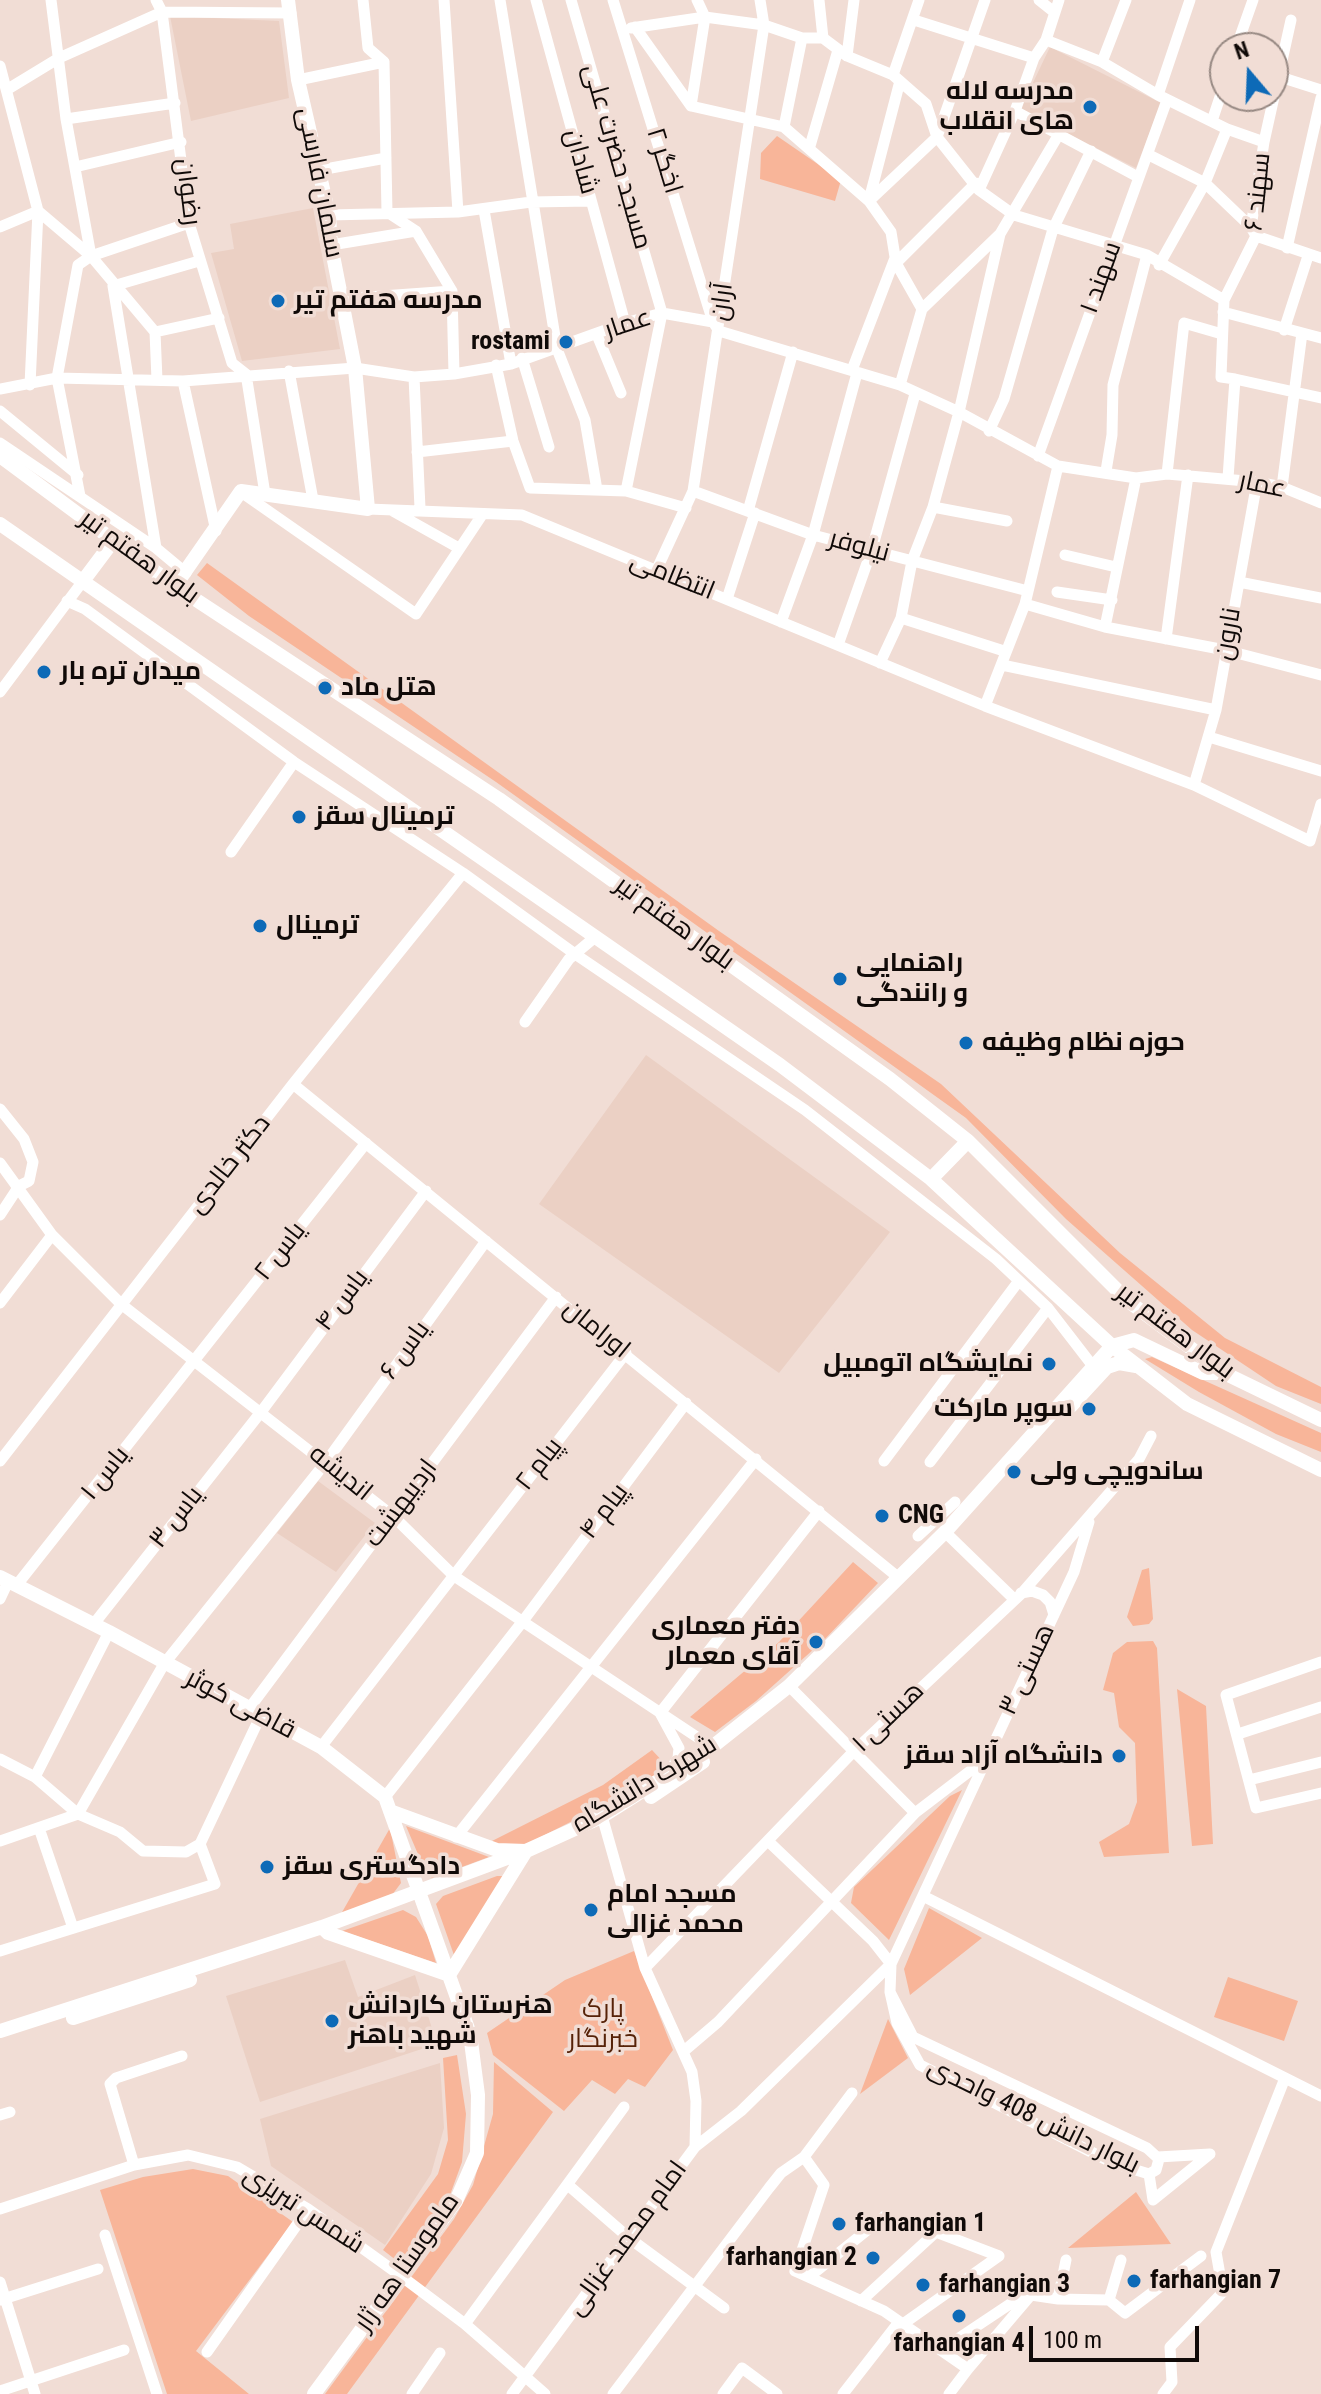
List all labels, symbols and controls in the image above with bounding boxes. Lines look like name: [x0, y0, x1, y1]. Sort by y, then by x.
north arrow: [1209, 32, 1289, 112]
text: N: [1231, 37, 1252, 65]
street label: مسجد حضرت علی: [575, 61, 657, 253]
place label: مدرسه لاله های انقلاب: [940, 76, 1074, 138]
marker: مدرسه لاله های انقلاب: [1081, 98, 1099, 116]
street label: سلمان فارسی: [289, 105, 349, 261]
street label: اخگر ۲: [638, 124, 688, 198]
street label: شادان: [556, 126, 604, 198]
street label: سهند ۶: [1239, 151, 1279, 233]
street label: رضوان: [167, 157, 207, 227]
street label: سهند ۱: [1075, 238, 1129, 318]
street label: آران: [705, 281, 741, 323]
place label: مدرسه هفتم تیر: [294, 285, 483, 317]
marker: مدرسه هفتم تیر: [269, 292, 287, 310]
street label: عمار: [601, 303, 655, 347]
place label: rostami: [471, 326, 550, 358]
marker: rostami: [557, 333, 575, 351]
street label: عمار: [1236, 466, 1288, 506]
street label: بلوار هفتم تیر: [73, 504, 205, 612]
street label: نیلوفر: [825, 524, 893, 570]
street label: انتظامی: [625, 546, 719, 608]
street label: نارون: [1209, 605, 1249, 663]
place label: میدان تره بار: [60, 656, 201, 688]
marker: میدان تره بار: [35, 663, 53, 681]
place label: هتل ماد: [341, 672, 437, 704]
marker: هتل ماد: [316, 679, 334, 697]
place label: ترمینال سقز: [315, 801, 454, 833]
marker: ترمینال سقز: [290, 808, 308, 826]
street label: بلوار هفتم تیر: [608, 870, 740, 978]
place label: ترمینال: [276, 910, 359, 942]
marker: ترمینال: [251, 917, 269, 935]
place label: راهنمایی و رانندگی: [856, 948, 968, 1010]
marker: راهنمایی و رانندگی: [831, 970, 849, 988]
place label: حوزه نظام وظیفه: [982, 1027, 1185, 1059]
marker: حوزه نظام وظیفه: [957, 1034, 975, 1052]
street label: دکتر خالدی: [182, 1109, 278, 1221]
street label: یاس ۲: [248, 1216, 314, 1288]
street label: یاس ۴: [310, 1264, 376, 1338]
street label: بلوار هفتم تیر: [1110, 1277, 1240, 1387]
street label: اورامان: [556, 1294, 636, 1366]
street label: یاس ۶: [374, 1316, 438, 1386]
place label: نمایشگاه اتومبیل: [823, 1348, 1033, 1380]
marker: نمایشگاه اتومبیل: [1040, 1355, 1058, 1373]
place label: سوپر مارکت: [934, 1393, 1073, 1425]
marker: سوپر مارکت: [1080, 1400, 1098, 1418]
street label: پیام ۲: [510, 1432, 570, 1498]
street label: اندیشه: [302, 1439, 378, 1509]
street label: یاس ۱: [75, 1441, 137, 1507]
street label: اردیبهشت: [359, 1454, 445, 1554]
place label: ساندویچی ولی: [1030, 1456, 1204, 1488]
marker: ساندویچی ولی: [1005, 1463, 1023, 1481]
street label: پیام ۴: [574, 1478, 636, 1546]
street label: یاس ۳: [143, 1481, 211, 1555]
place label: CNG: [898, 1500, 944, 1532]
marker: CNG: [873, 1507, 891, 1525]
place label: دفتر معماری آقای معمار: [651, 1611, 800, 1672]
street label: هستی ۳: [993, 1619, 1063, 1721]
marker: دفتر معماری آقای معمار: [807, 1633, 825, 1651]
street label: قاضی کوثر: [180, 1663, 300, 1747]
street label: هستی ۱: [847, 1676, 931, 1760]
street label: شهرک دانشگاه: [567, 1730, 723, 1840]
place label: دانشگاه آزاد سقز: [905, 1740, 1103, 1772]
marker: دانشگاه آزاد سقز: [1110, 1747, 1128, 1765]
place label: دادگستری سقز: [283, 1851, 460, 1883]
marker: دادگستری سقز: [258, 1858, 276, 1876]
place label: مسجد امام محمد غزالی: [607, 1879, 744, 1940]
marker: مسجد امام محمد غزالی: [582, 1901, 600, 1919]
place label: هنرستان کاردانش شهید باهنر: [348, 1990, 553, 2052]
park label: پارک خبرنگار: [568, 1994, 638, 2056]
marker: هنرستان کاردانش شهید باهنر: [323, 2012, 341, 2030]
street label: بلوار دانش 408 واحدی: [922, 2052, 1144, 2182]
street label: امام محمد غزالی: [561, 2156, 695, 2322]
street label: شمس تبریزی: [237, 2160, 369, 2262]
street label: ماموستا هه ژار: [349, 2188, 467, 2338]
place label: farhangian 1: [855, 2208, 986, 2240]
marker: farhangian 1: [830, 2215, 848, 2233]
place label: farhangian 2: [726, 2242, 857, 2274]
marker: farhangian 2: [864, 2249, 882, 2267]
place label: farhangian 7: [1150, 2265, 1281, 2297]
place label: farhangian 3: [939, 2269, 1070, 2301]
marker: farhangian 7: [1125, 2272, 1143, 2290]
marker: farhangian 3: [914, 2276, 932, 2294]
marker: farhangian 4: [950, 2307, 968, 2325]
scale bar: [1033, 2310, 1203, 2360]
text: 100 m: [1043, 2326, 1102, 2354]
place label: farhangian 4: [893, 2328, 1025, 2360]

